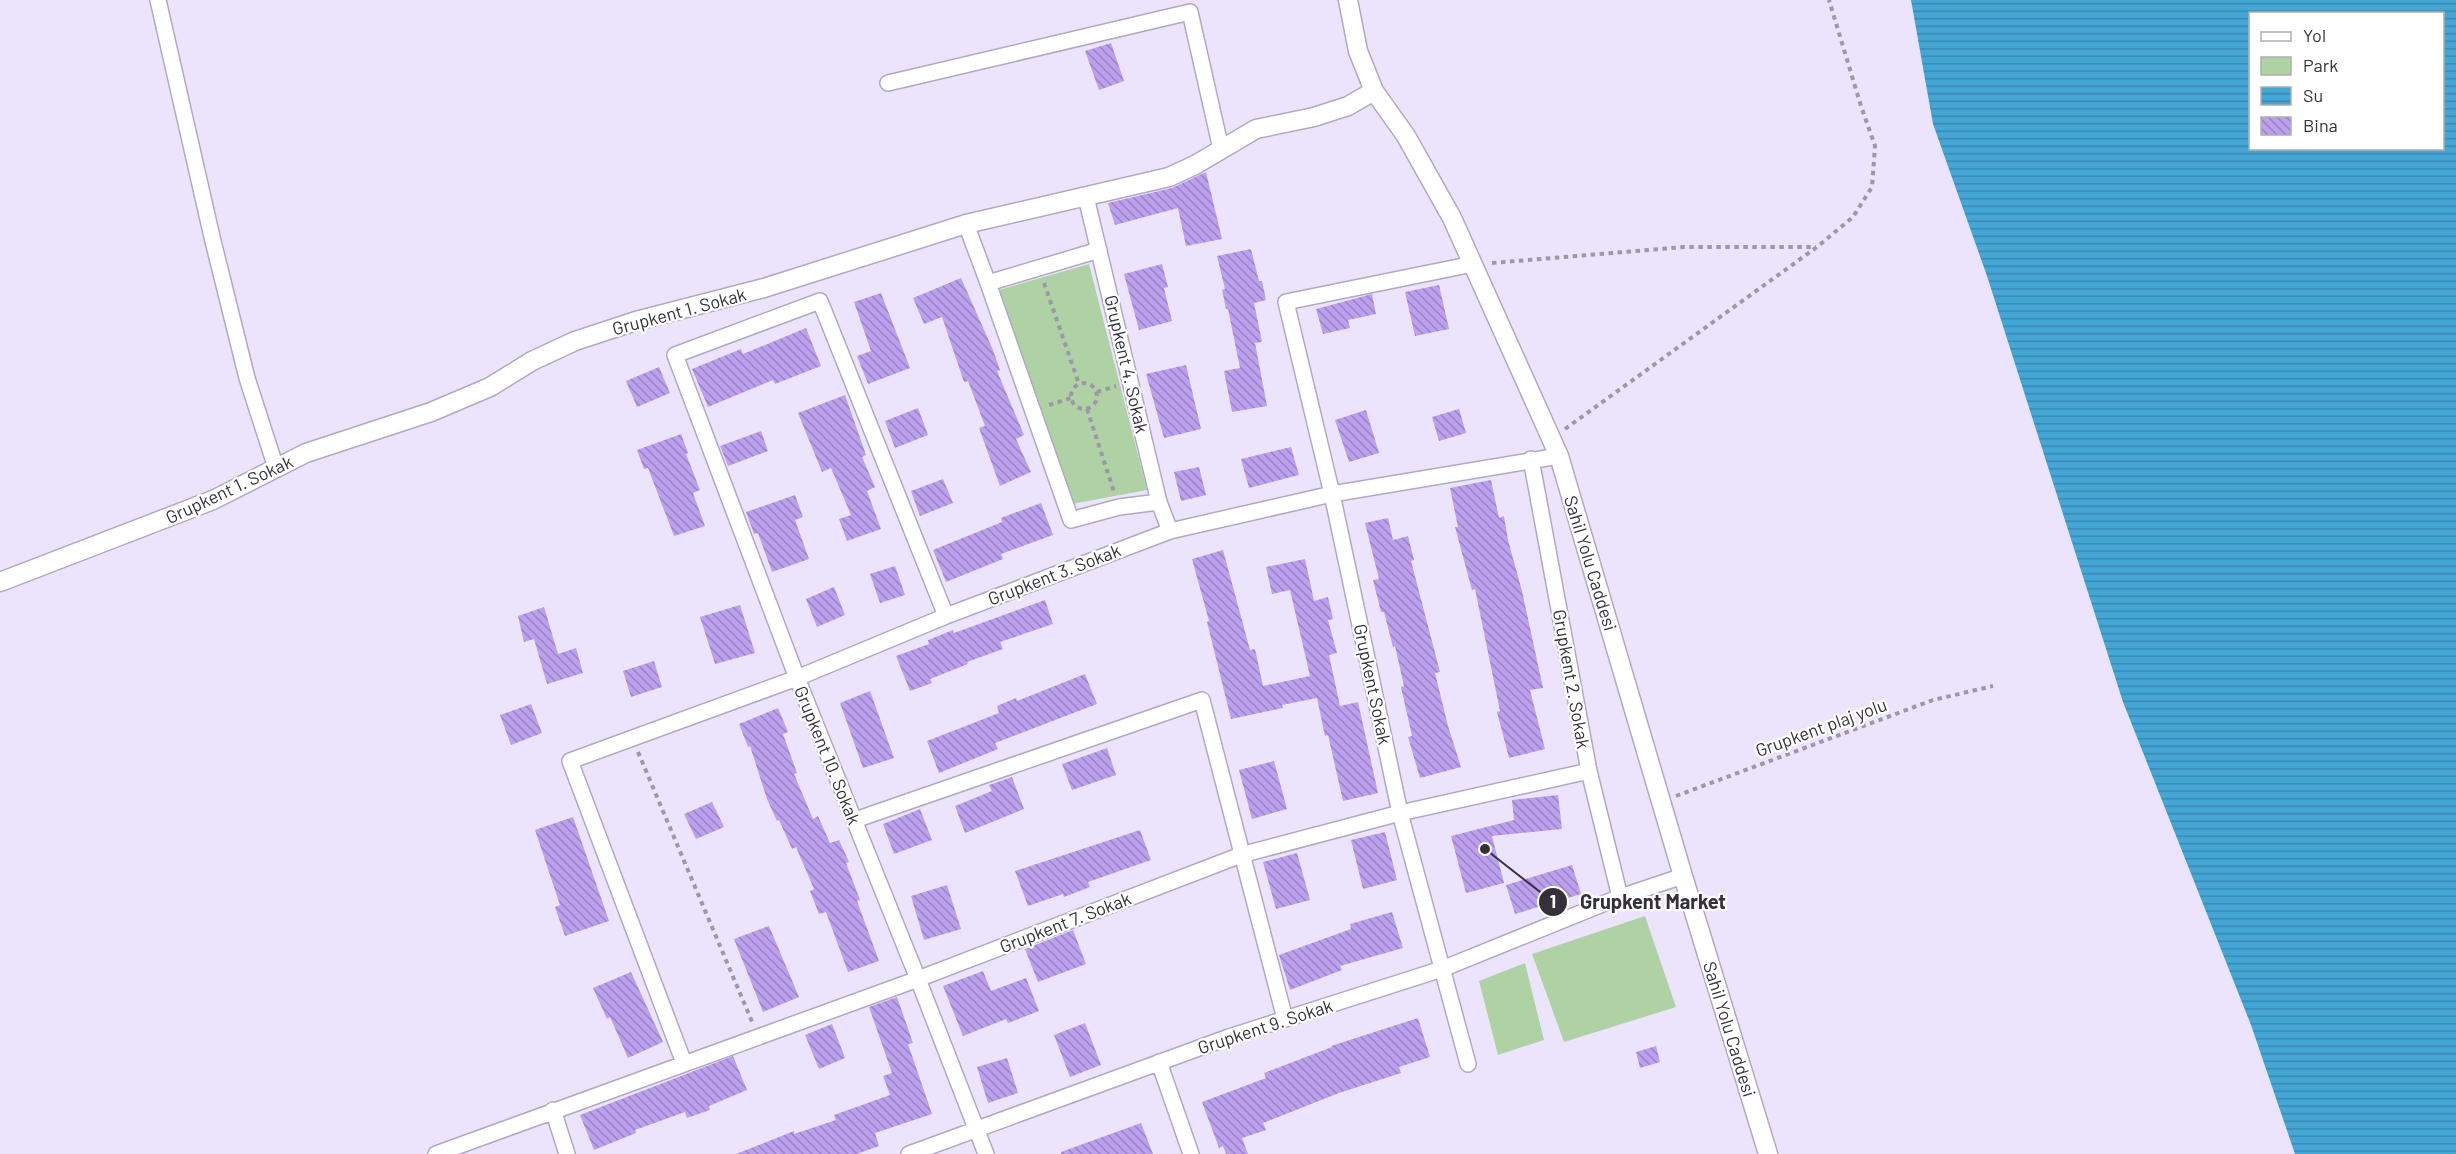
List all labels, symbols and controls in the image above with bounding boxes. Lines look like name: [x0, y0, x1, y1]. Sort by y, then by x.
legend: [2249, 12, 2444, 150]
text: Yol: [2303, 24, 2326, 46]
text: Park: [2303, 54, 2338, 76]
text: Su: [2303, 84, 2323, 106]
text: Bina: [2303, 114, 2338, 136]
street label: Grupkent 1. Sokak: [610, 283, 748, 339]
street label: Grupkent 4. Sokak: [1100, 293, 1154, 435]
street label: Grupkent 1. Sokak: [162, 450, 296, 528]
street label: Sahil Yolu Caddesi: [1560, 493, 1622, 633]
street label: Grupkent 3. Sokak: [984, 539, 1124, 609]
street label: Grupkent 2. Sokak: [1549, 608, 1595, 750]
street label: Grupkent Sokak: [1349, 622, 1397, 746]
street label: Grupkent 10. Sokak: [790, 682, 866, 828]
street label: Grupkent plaj yolu: [1752, 693, 1890, 761]
callout: Grupkent Market: [1538, 883, 1738, 921]
street label: Grupkent 7. Sokak: [996, 887, 1134, 957]
text: Grupkent Market: [1580, 889, 1726, 913]
text: 1: [1550, 890, 1556, 912]
street label: Sahil Yolu Caddesi: [1699, 959, 1761, 1099]
street label: Grupkent 9. Sokak: [1195, 994, 1335, 1058]

